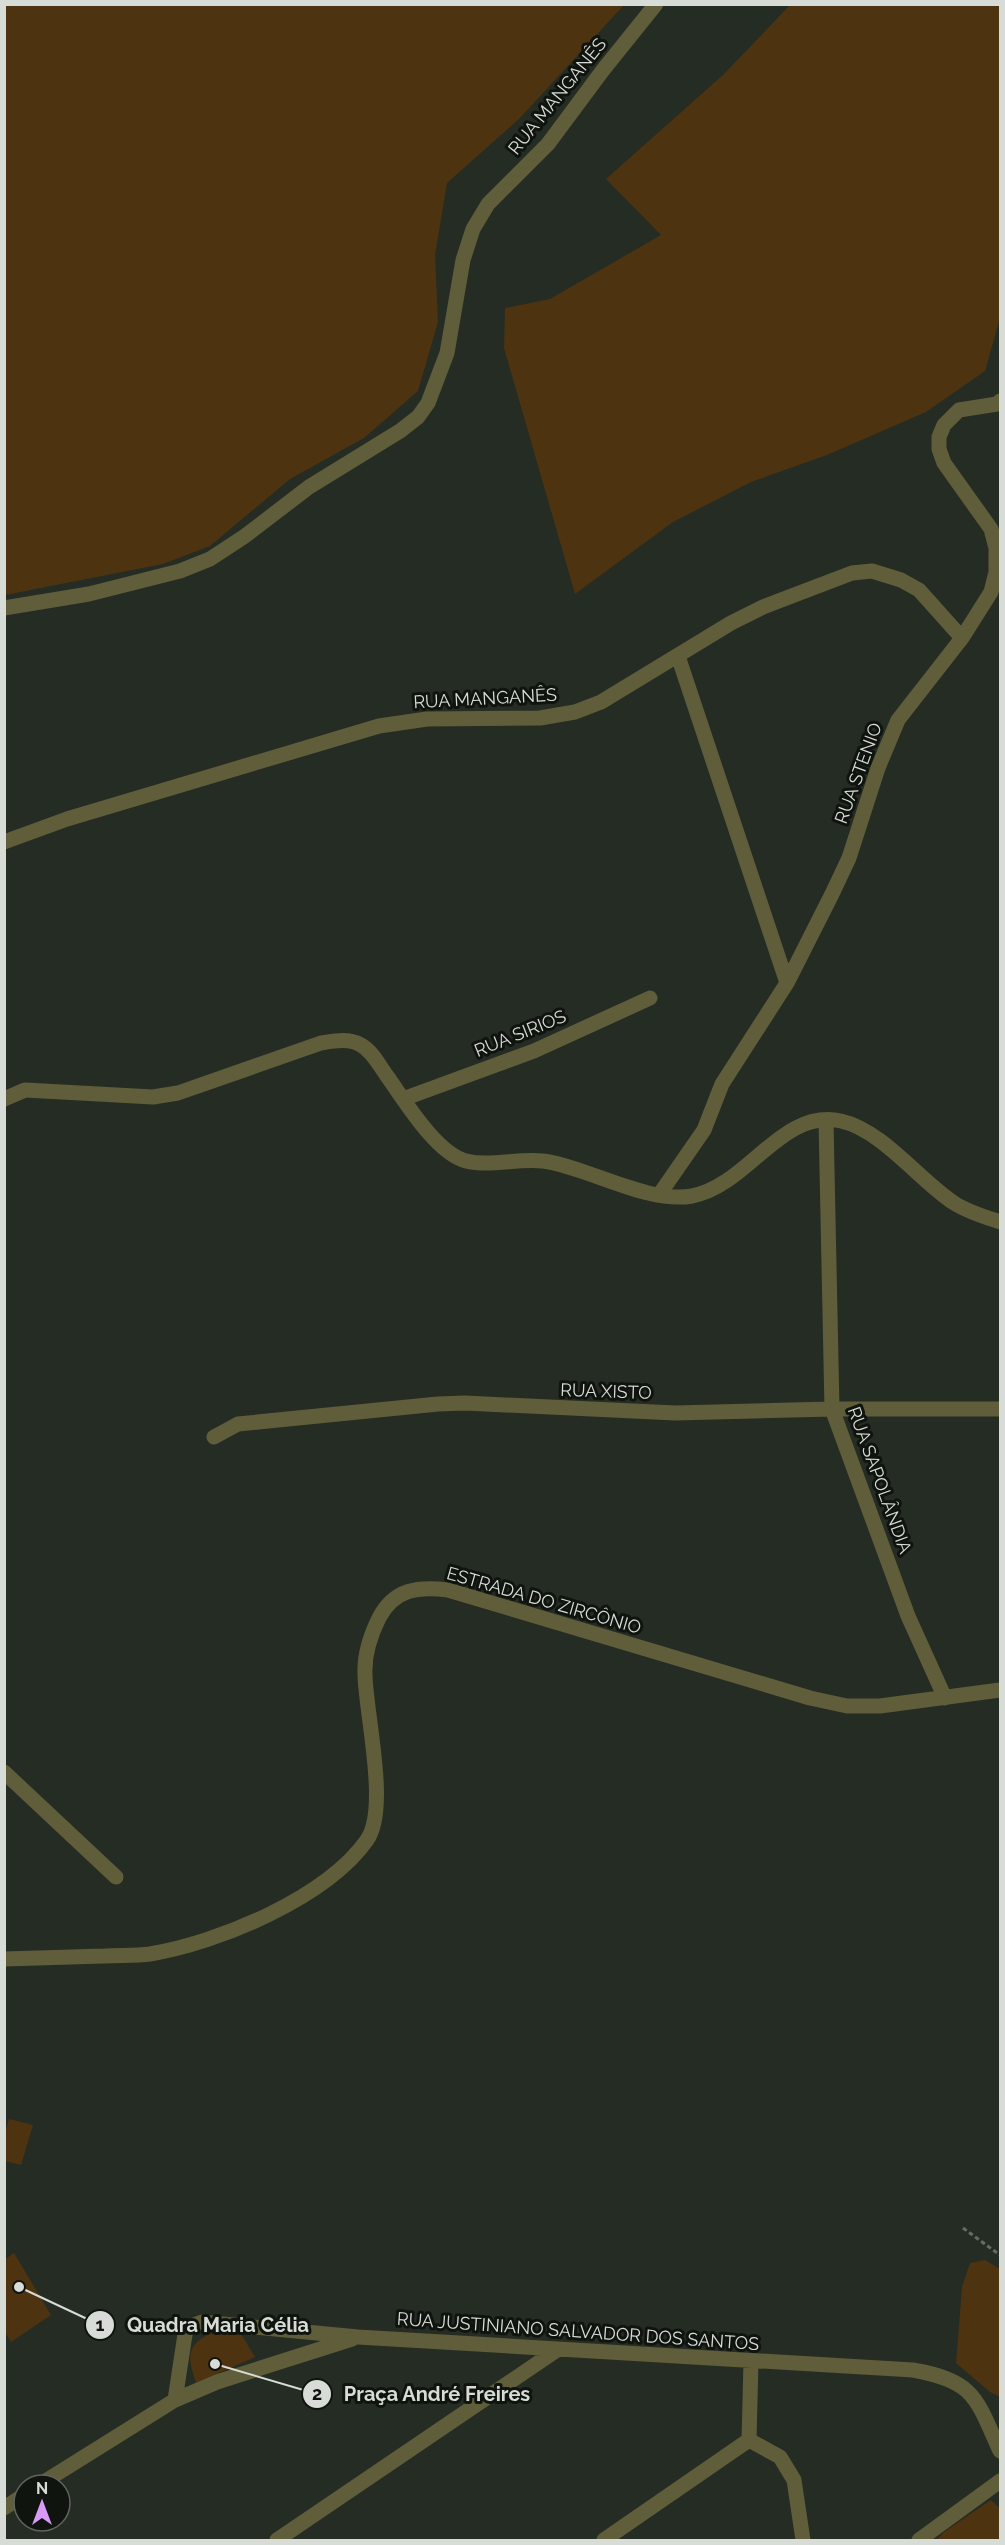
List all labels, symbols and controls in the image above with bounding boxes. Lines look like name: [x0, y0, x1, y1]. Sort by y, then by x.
street label: RUA MANGANÊS: [503, 33, 610, 158]
street label: RUA MANGANÊS: [413, 683, 557, 712]
street label: RUA STENIO: [830, 720, 886, 826]
street label: RUA SIRIOS: [471, 1005, 569, 1061]
street label: RUA XISTO: [560, 1379, 652, 1403]
street label: RUA SAPOLÂNDIA: [844, 1403, 917, 1556]
street label: ESTRADA DO ZIRCÔNIO: [444, 1561, 644, 1638]
callout: Quadra Maria Célia: [85, 2306, 321, 2344]
street label: RUA JUSTINIANO SALVADOR DOS SANTOS: [396, 2308, 760, 2354]
text: Quadra Maria Célia: [127, 2313, 309, 2337]
text: 1: [96, 2314, 105, 2335]
callout: Praça André Freires: [302, 2375, 543, 2413]
text: Praça André Freires: [344, 2382, 530, 2406]
text: 2: [312, 2383, 322, 2404]
north arrow: [12, 2473, 72, 2533]
text: N: [36, 2479, 48, 2498]

